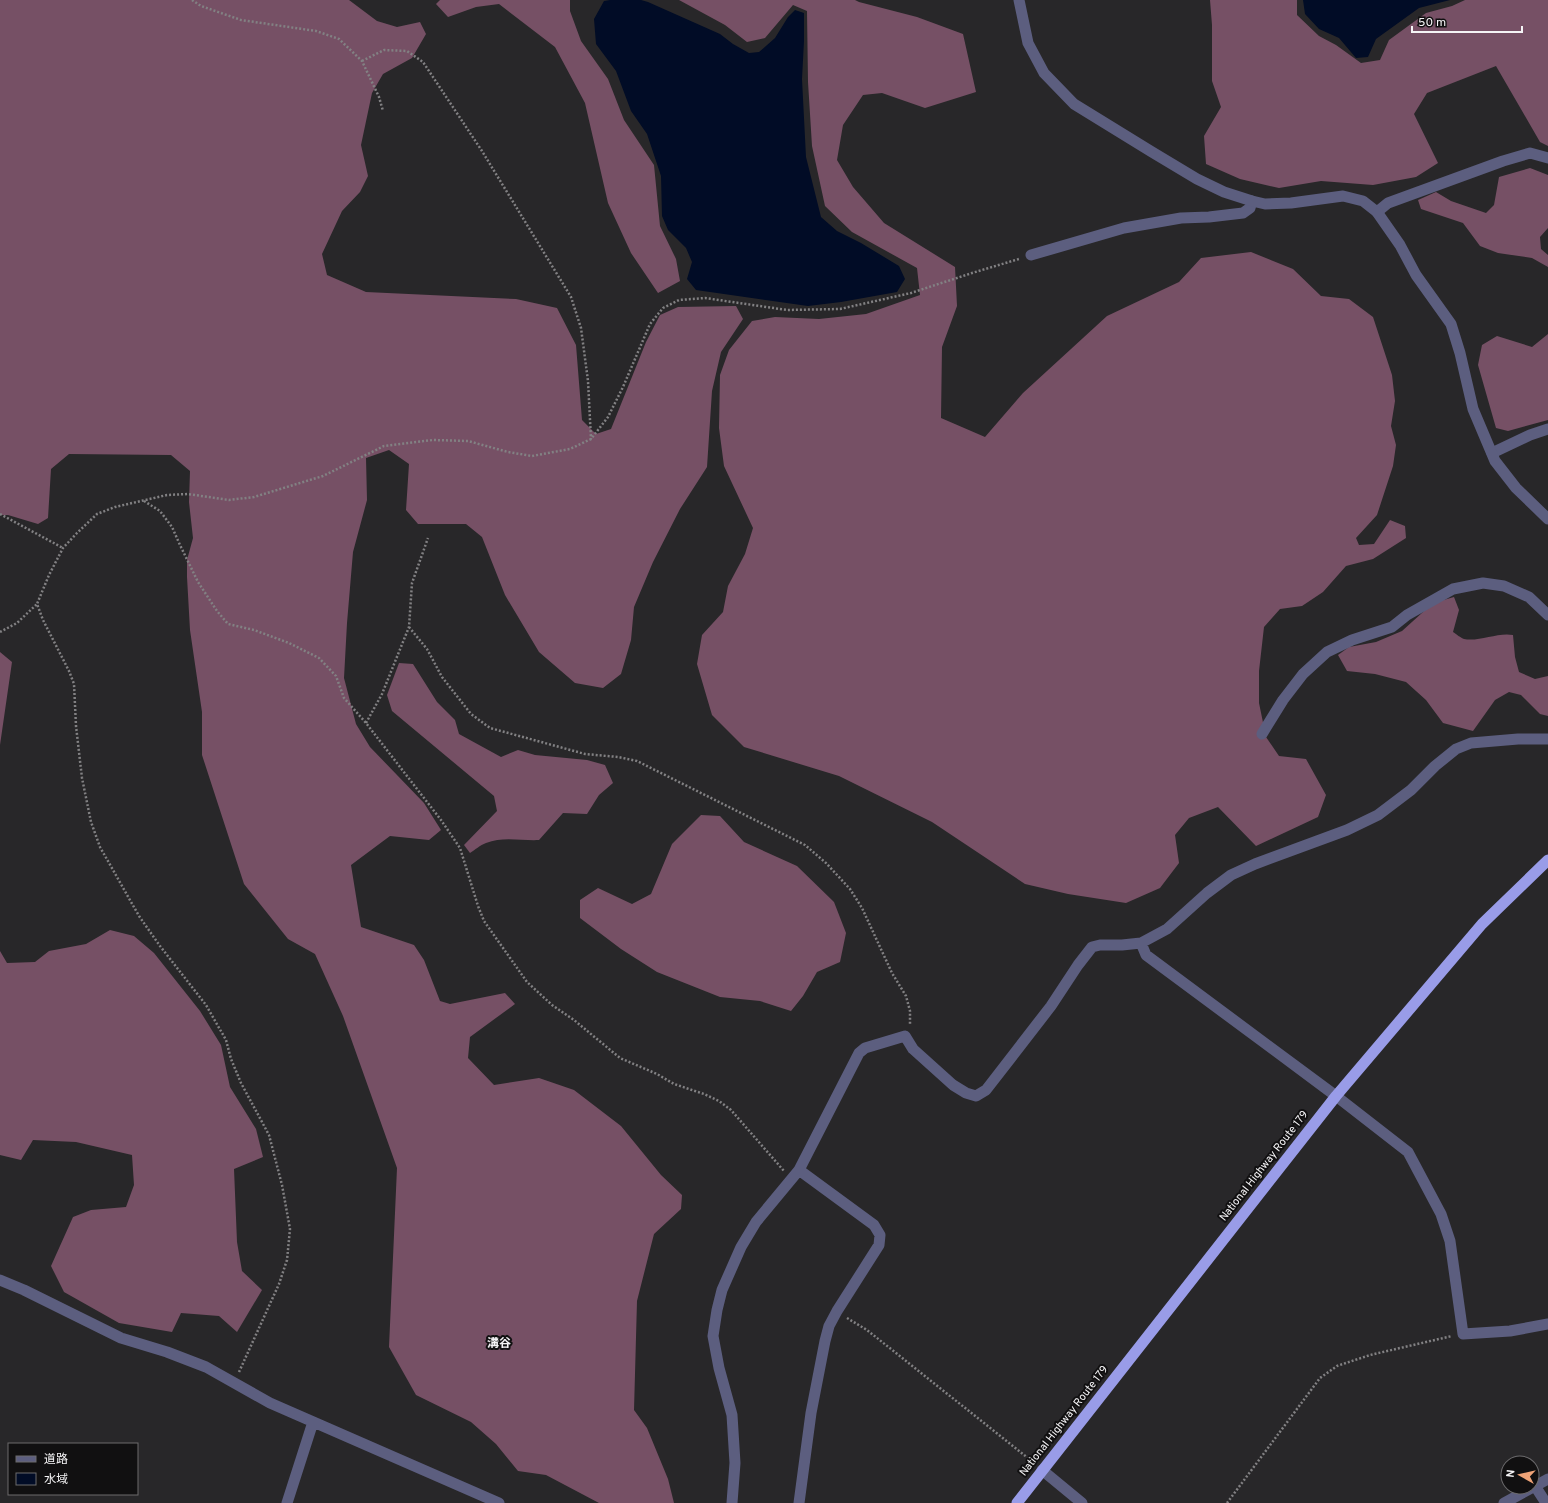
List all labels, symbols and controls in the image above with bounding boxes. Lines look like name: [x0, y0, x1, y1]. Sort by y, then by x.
scale bar: [1412, 8, 1522, 34]
text: 50 m: [1418, 15, 1446, 31]
street label: National Highway Route 179: [1216, 1108, 1312, 1224]
district label: 溝谷: [487, 1336, 511, 1352]
street label: National Highway Route 179: [1016, 1363, 1112, 1479]
legend: [8, 1443, 138, 1495]
text: 道路: [44, 1452, 68, 1468]
north arrow: [1500, 1455, 1540, 1495]
text: N: [1504, 1469, 1519, 1479]
text: 水域: [44, 1472, 68, 1488]

